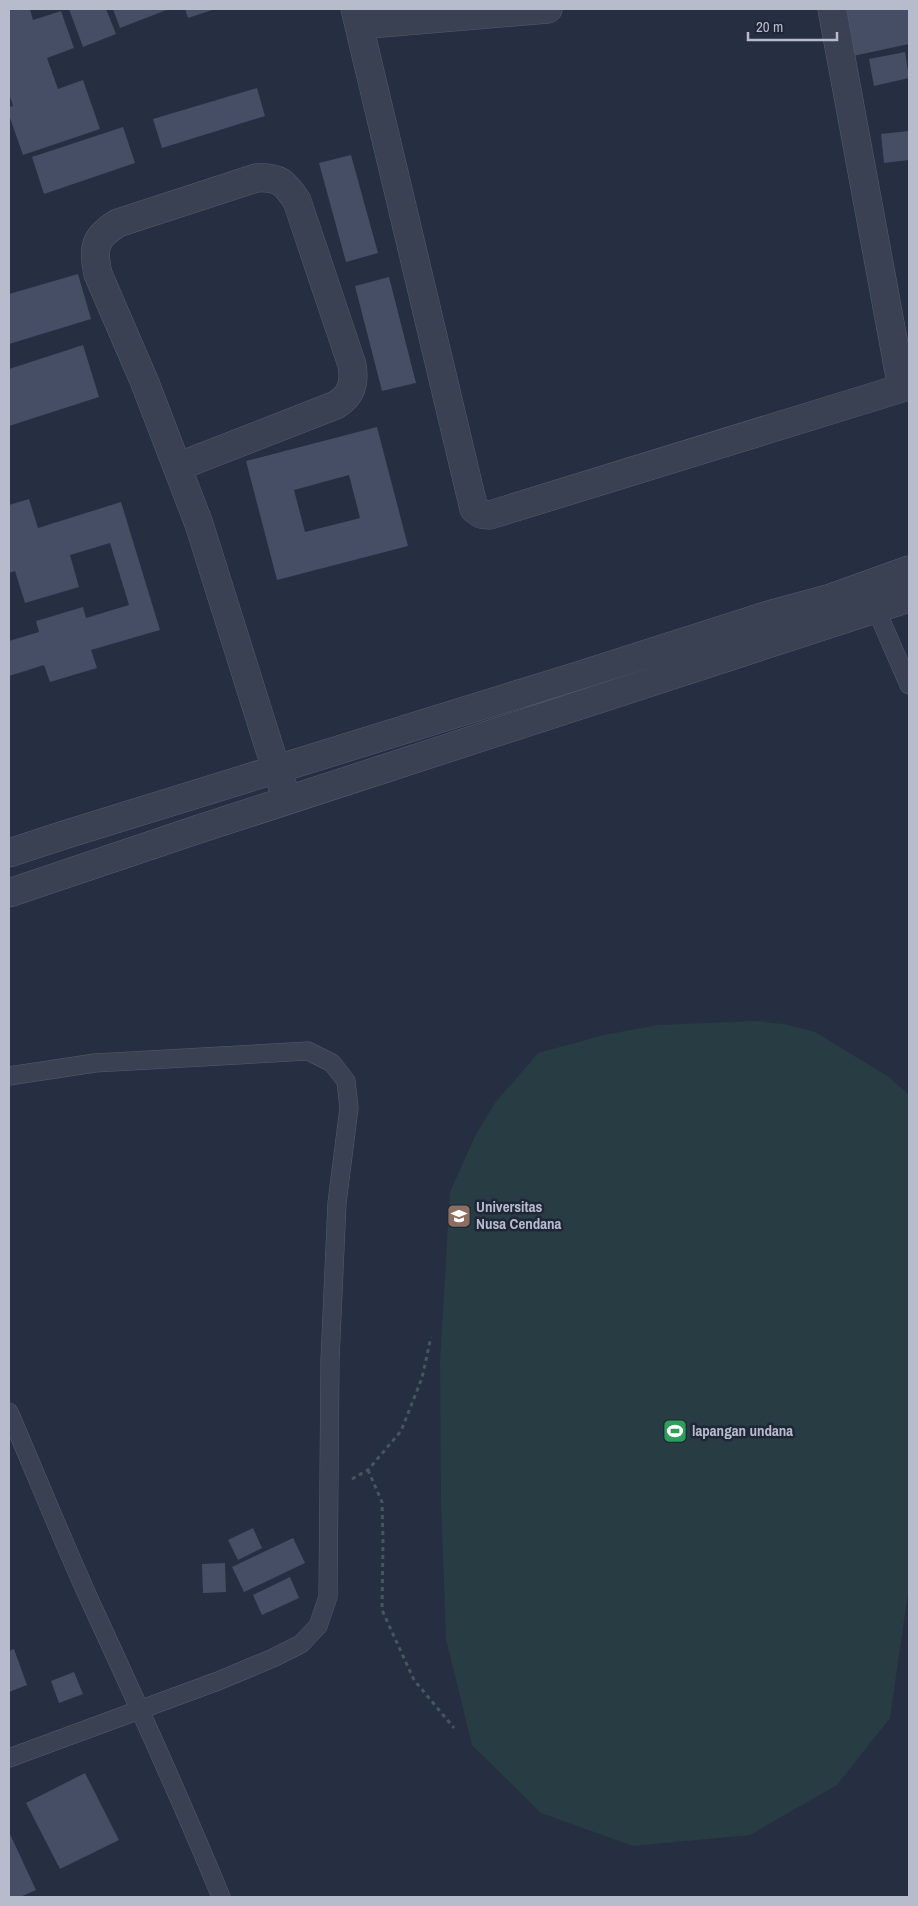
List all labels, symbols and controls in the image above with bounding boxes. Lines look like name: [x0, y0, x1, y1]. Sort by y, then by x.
scale bar: [748, 10, 837, 42]
text: 20 m: [756, 16, 783, 37]
place label: Universitas Nusa Cendana: [476, 1196, 562, 1234]
school or university icon: Universitas Nusa Cendana: [446, 1203, 472, 1229]
sports icon: lapangan undana: [662, 1418, 688, 1444]
place label: lapangan undana: [692, 1420, 793, 1441]

